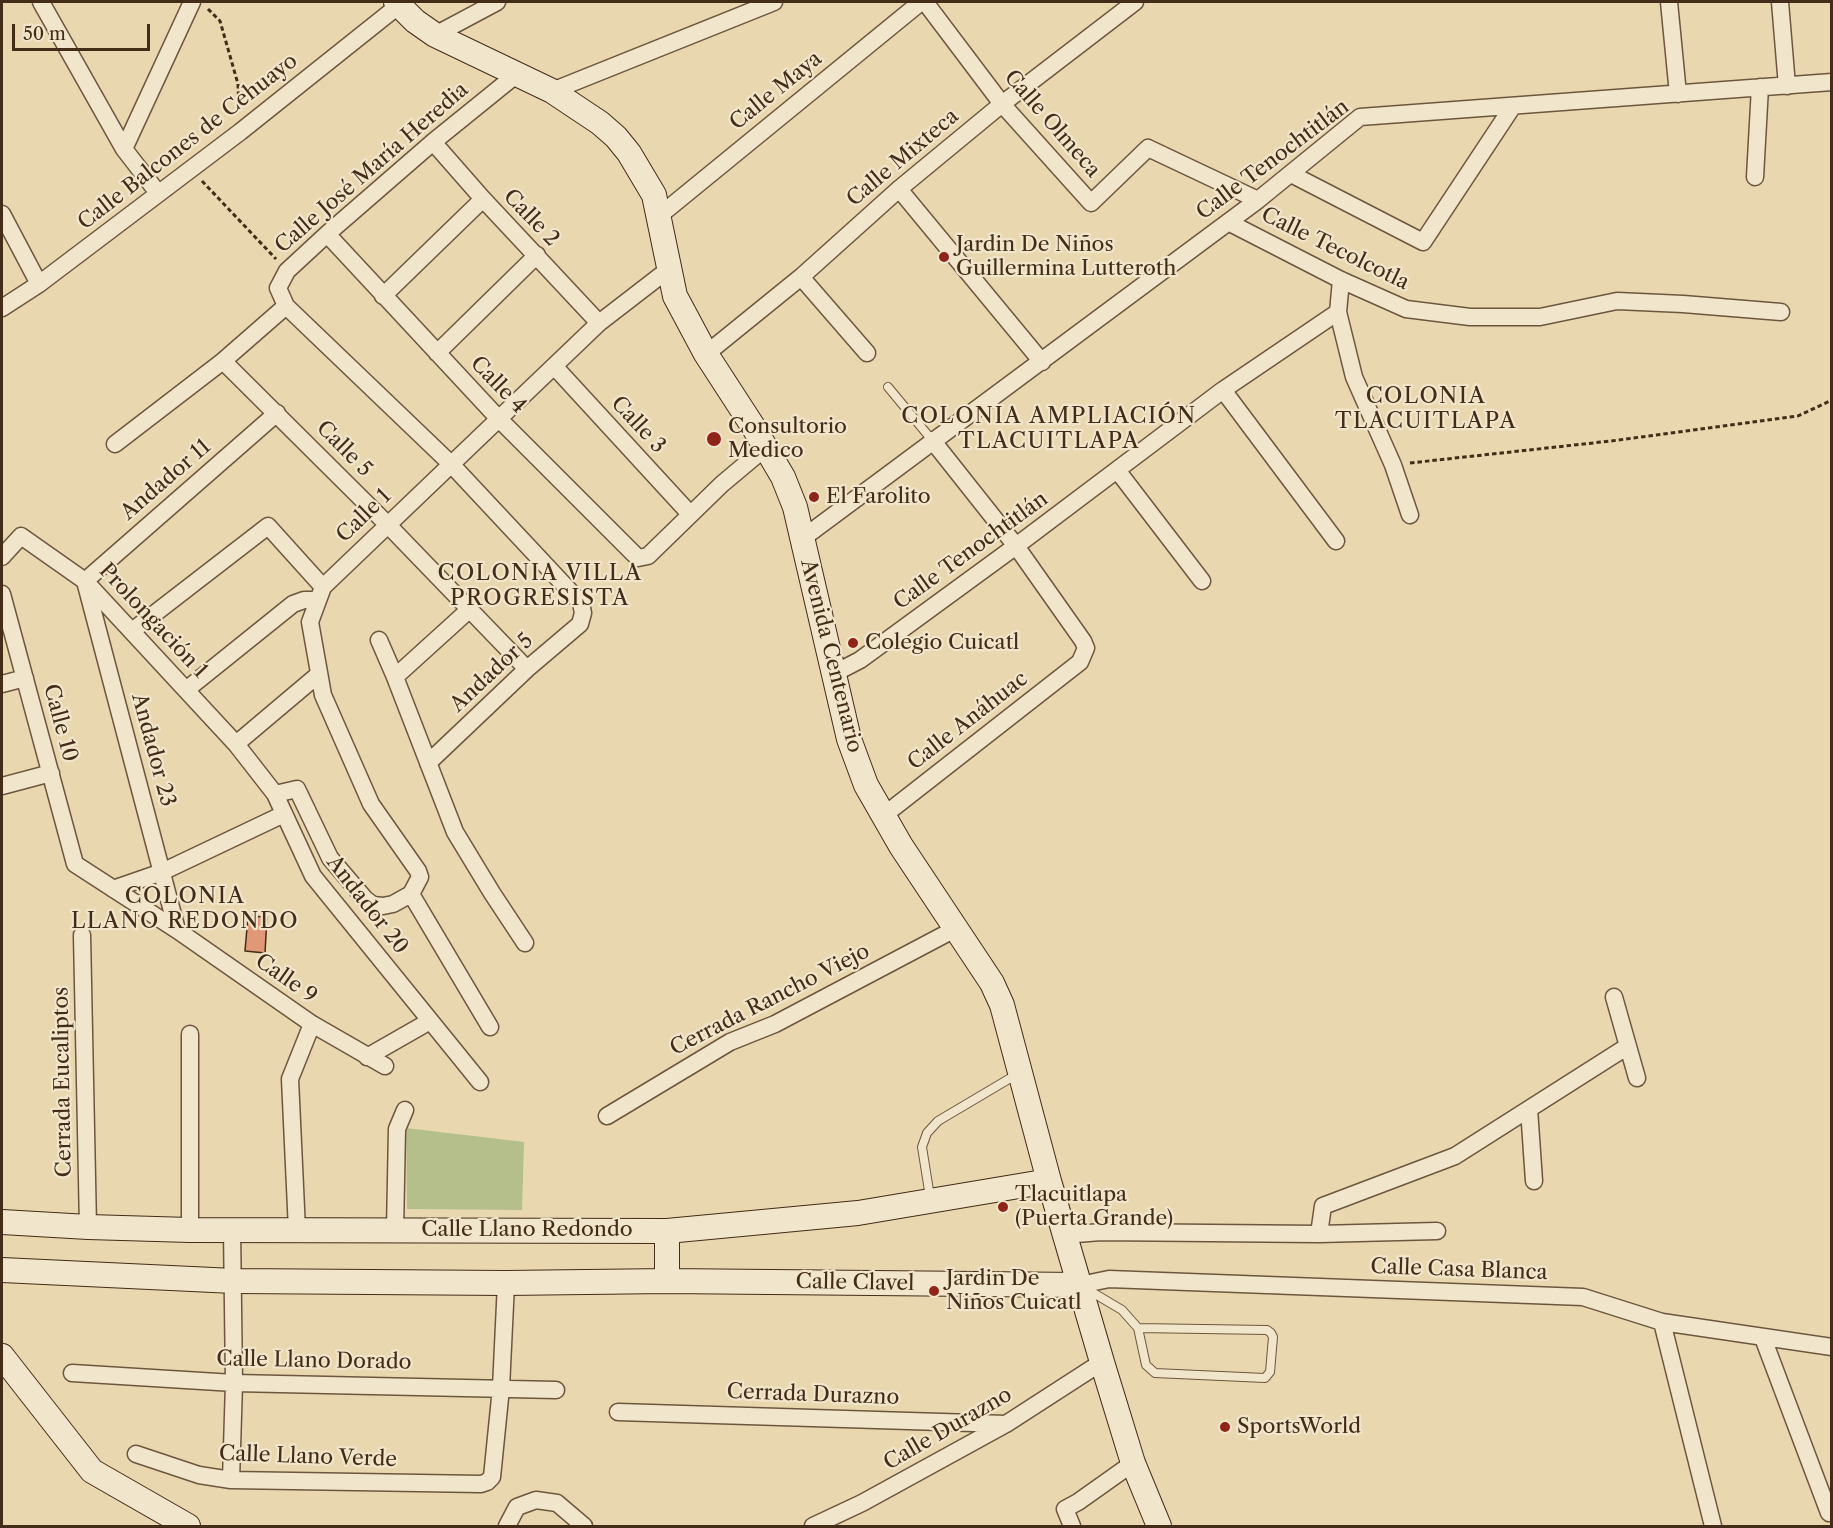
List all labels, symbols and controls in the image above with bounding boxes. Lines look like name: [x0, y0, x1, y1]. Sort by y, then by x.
scale bar: [15, 12, 153, 50]
text: 50 m: [23, 23, 66, 45]
street label: Calle Maya: [725, 46, 827, 136]
street label: Calle Balcones de Cehuayo: [73, 49, 303, 235]
street label: Calle Olmeca: [999, 65, 1105, 183]
street label: Calle José María Heredia: [270, 77, 474, 259]
street label: Calle Tenochtitlán: [1192, 94, 1354, 226]
street label: Calle Mixteca: [842, 104, 964, 212]
street label: Calle 2: [498, 184, 564, 252]
street label: Calle Tecolcotla: [1257, 202, 1413, 296]
place label: Jardin De Niños Guillermina Lutteroth: [956, 232, 1176, 282]
marker: Jardin De Niños Guillermina Lutteroth: [937, 250, 951, 264]
street label: Calle 4: [465, 351, 531, 419]
district label: COLONIA TLACUITLAPA: [1335, 384, 1517, 436]
street label: Calle 3: [605, 391, 671, 459]
district label: COLONIA AMPLIACIÓN TLACUITLAPA: [901, 404, 1197, 456]
place label: Consultorio Medico: [728, 414, 847, 464]
street label: Calle 5: [311, 416, 377, 482]
marker: Consultorio Medico: [705, 430, 723, 448]
street label: Andador 11: [116, 434, 216, 526]
street label: Calle 1: [332, 484, 396, 548]
place label: El Farolito: [826, 484, 931, 510]
street label: Calle Tenochtitlán: [889, 487, 1053, 615]
marker: El Farolito: [807, 490, 821, 504]
street label: Avenida Centenario: [795, 557, 867, 755]
street label: Prolongación 1: [93, 558, 213, 684]
district label: COLONIA VILLA PROGRESISTA: [438, 561, 642, 612]
street label: Andador 5: [445, 628, 539, 718]
place label: Colegio Cuicatl: [865, 630, 1019, 656]
marker: Colegio Cuicatl: [846, 636, 860, 650]
street label: Calle Anáhuac: [903, 666, 1033, 776]
street label: Calle 10: [38, 681, 82, 765]
street label: Andador 23: [126, 691, 180, 809]
street label: Andador 20: [321, 851, 413, 959]
district label: COLONIA LLANO REDONDO: [71, 884, 299, 936]
street label: Cerrada Rancho Viejo: [666, 939, 874, 1061]
street label: Calle 9: [250, 949, 322, 1009]
street label: Cerrada Eucaliptos: [49, 986, 77, 1178]
place label: Tlacuitlapa (Puerta Grande): [1015, 1182, 1173, 1232]
marker: Tlacuitlapa (Puerta Grande): [996, 1200, 1010, 1214]
street label: Calle Llano Redondo: [421, 1217, 633, 1243]
street label: Calle Casa Blanca: [1370, 1254, 1548, 1286]
place label: Jardin De Niños Cuicatl: [946, 1266, 1081, 1316]
street label: Calle Clavel: [795, 1269, 915, 1297]
marker: Jardin De Niños Cuicatl: [927, 1284, 941, 1298]
street label: Calle Llano Dorado: [216, 1347, 412, 1375]
street label: Cerrada Durazno: [726, 1379, 900, 1411]
street label: Calle Durazno: [879, 1382, 1017, 1476]
place label: SportsWorld: [1237, 1414, 1361, 1440]
marker: SportsWorld: [1218, 1420, 1232, 1434]
street label: Calle Llano Verde: [219, 1441, 397, 1473]

